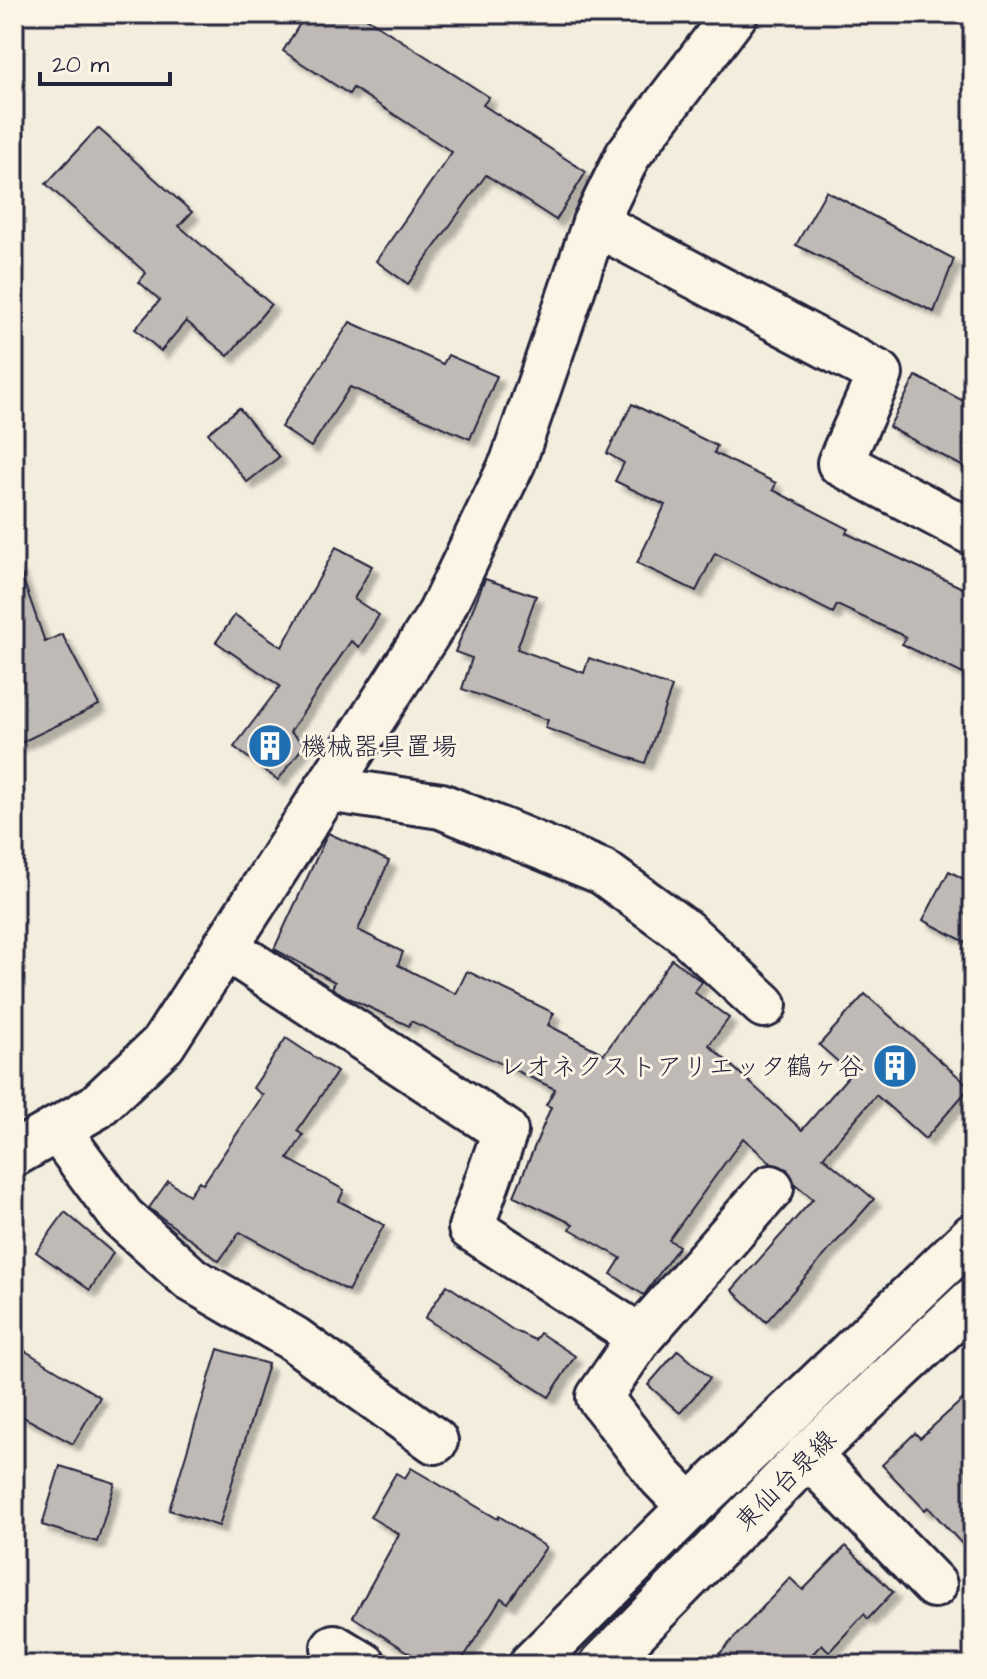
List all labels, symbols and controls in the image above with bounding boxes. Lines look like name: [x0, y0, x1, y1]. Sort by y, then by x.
scale bar: [40, 36, 170, 86]
text: 20 m: [52, 48, 109, 82]
building icon: 機械器具置場: [246, 722, 294, 770]
place label: 機械器具置場: [301, 729, 457, 765]
building icon: レオネクストアリエッタ鶴ヶ谷: [871, 1042, 919, 1090]
place label: レオネクストアリエッタ鶴ヶ谷: [499, 1049, 864, 1085]
street label: 東仙台泉線: [727, 1422, 844, 1539]

